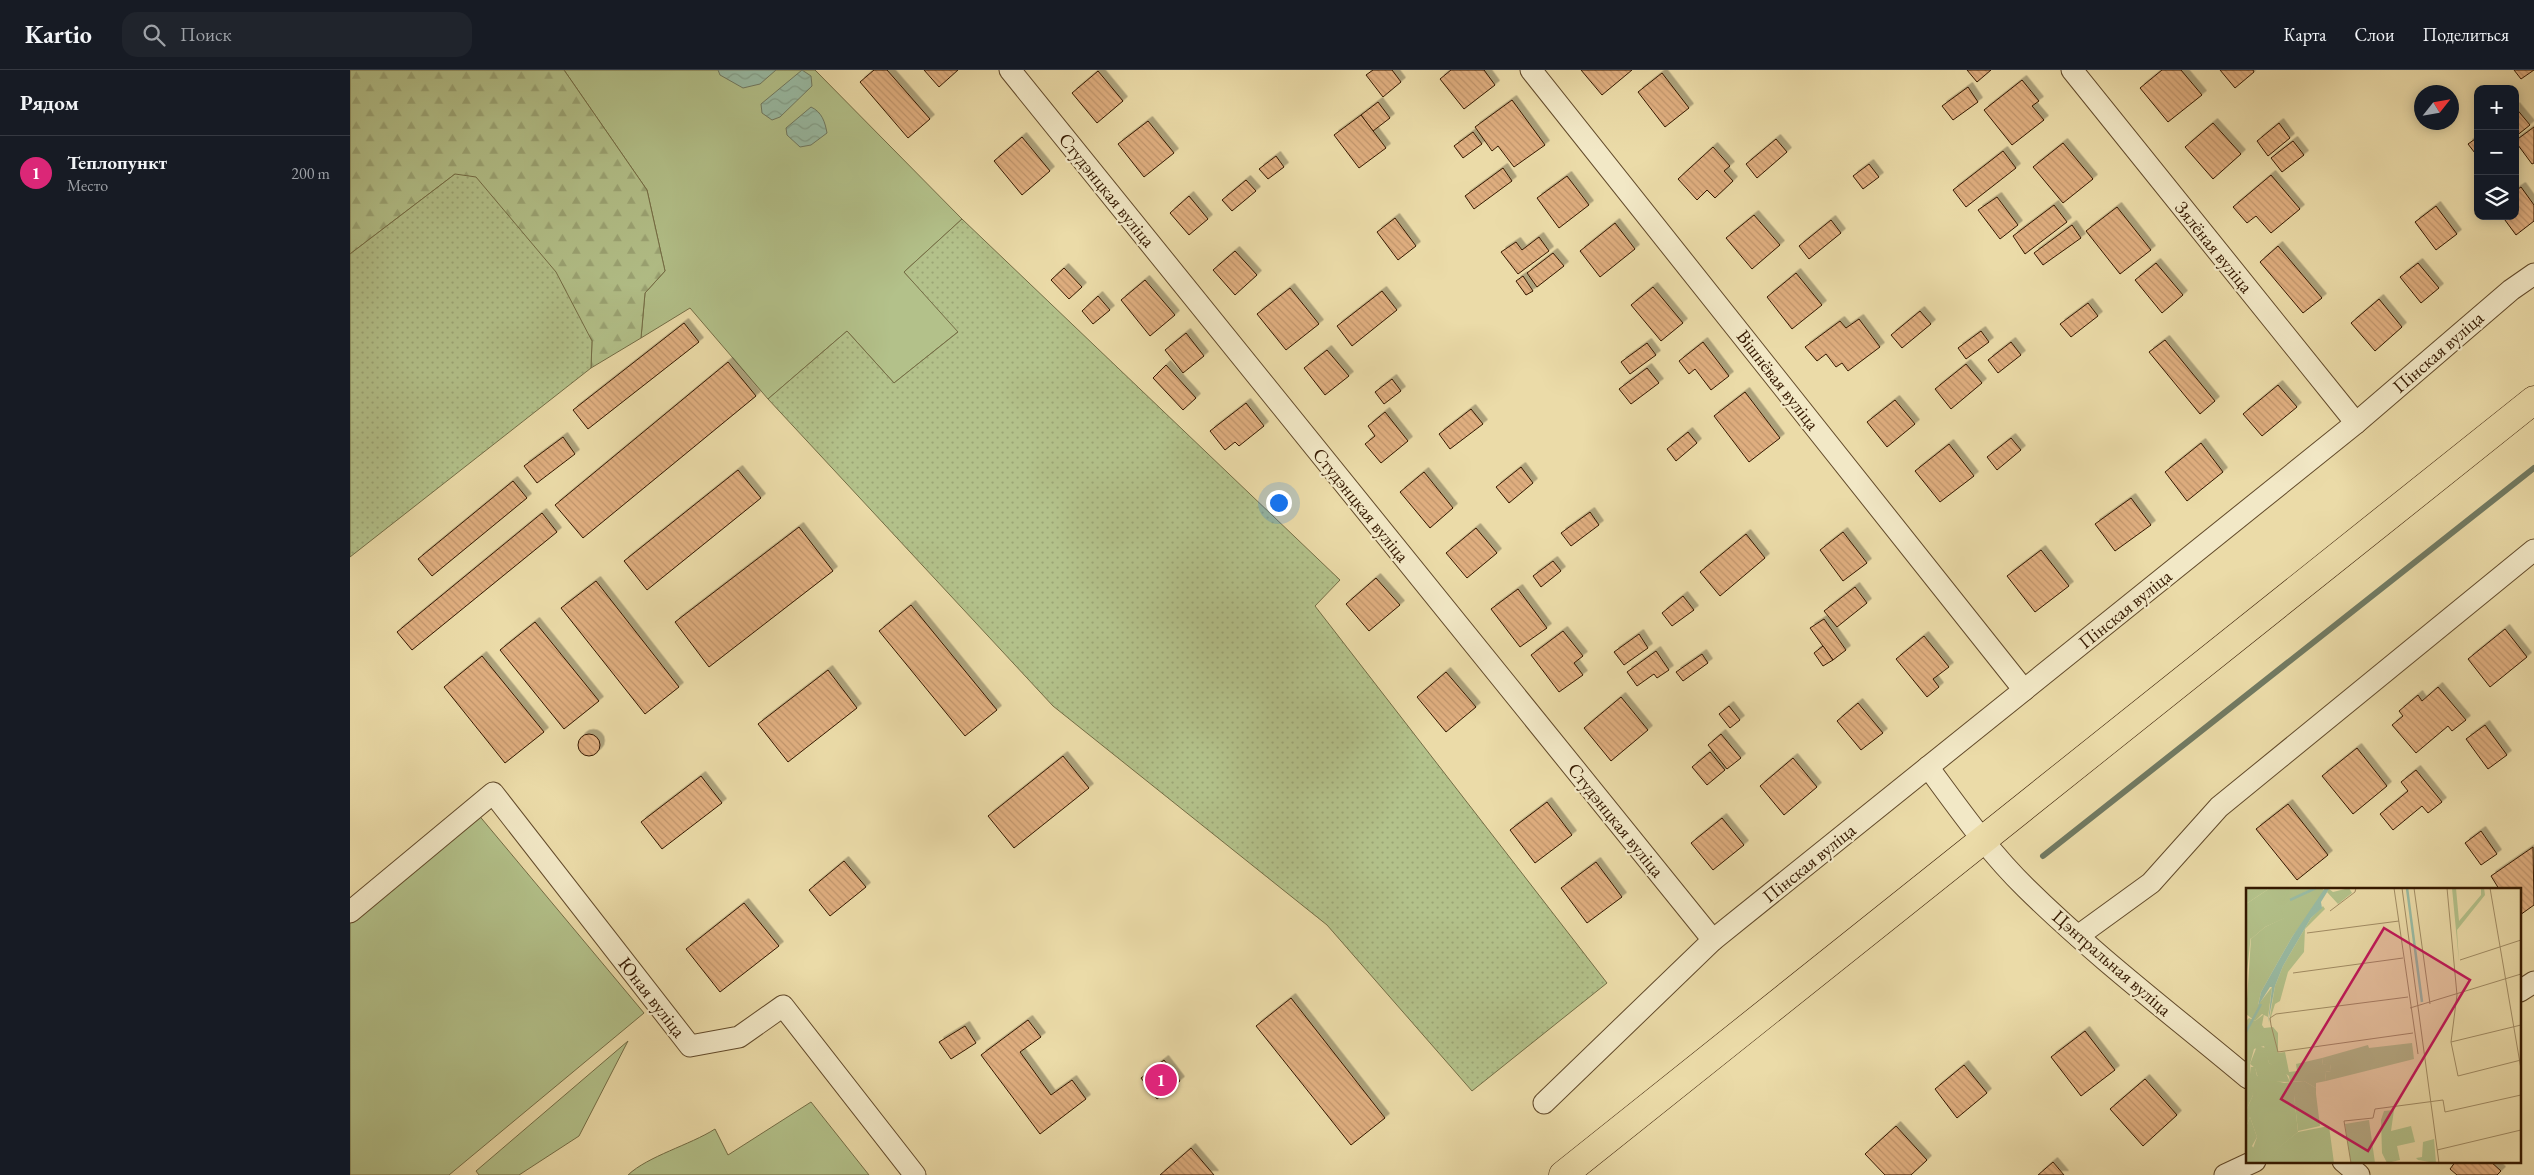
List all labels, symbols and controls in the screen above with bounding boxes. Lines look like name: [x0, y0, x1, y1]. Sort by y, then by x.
search box: [122, 12, 472, 57]
text: Kartio: [25, 19, 92, 50]
icon: search: [140, 21, 168, 49]
text: Поиск: [180, 22, 232, 47]
text: Карта: [2284, 23, 2327, 46]
text: Слои: [2355, 23, 2394, 46]
text: Поделиться: [2422, 23, 2509, 46]
north arrow: [2414, 85, 2459, 130]
map controls: [2474, 85, 2519, 220]
button: +: [2474, 85, 2519, 130]
text: Рядом: [20, 89, 79, 116]
street label: Студэнцкая вуліца: [1053, 127, 1161, 253]
button: −: [2474, 130, 2519, 175]
text: Теплопункт: [67, 150, 167, 175]
text: 1: [32, 163, 40, 184]
text: 200 m: [291, 163, 330, 184]
text: Место: [67, 175, 108, 196]
button: layers: [2474, 175, 2519, 220]
street label: Зялёная вуліца: [2169, 196, 2259, 298]
street label: Пінская вуліца: [2387, 305, 2489, 399]
street label: Вішнёвая вуліца: [1731, 325, 1825, 436]
street label: Студэнцкая вуліца: [1307, 442, 1415, 568]
your location: [1266, 490, 1292, 516]
street label: Пінская вуліца: [2073, 563, 2177, 654]
street label: Студэнцкая вуліца: [1562, 757, 1670, 883]
street label: Пінская вуліца: [1757, 817, 1861, 908]
inset map: [2246, 888, 2522, 1162]
street label: Цэнтральная вуліца: [2047, 904, 2177, 1022]
street label: Юная вуліца: [613, 951, 692, 1043]
pin: 1: [1145, 1061, 1177, 1099]

